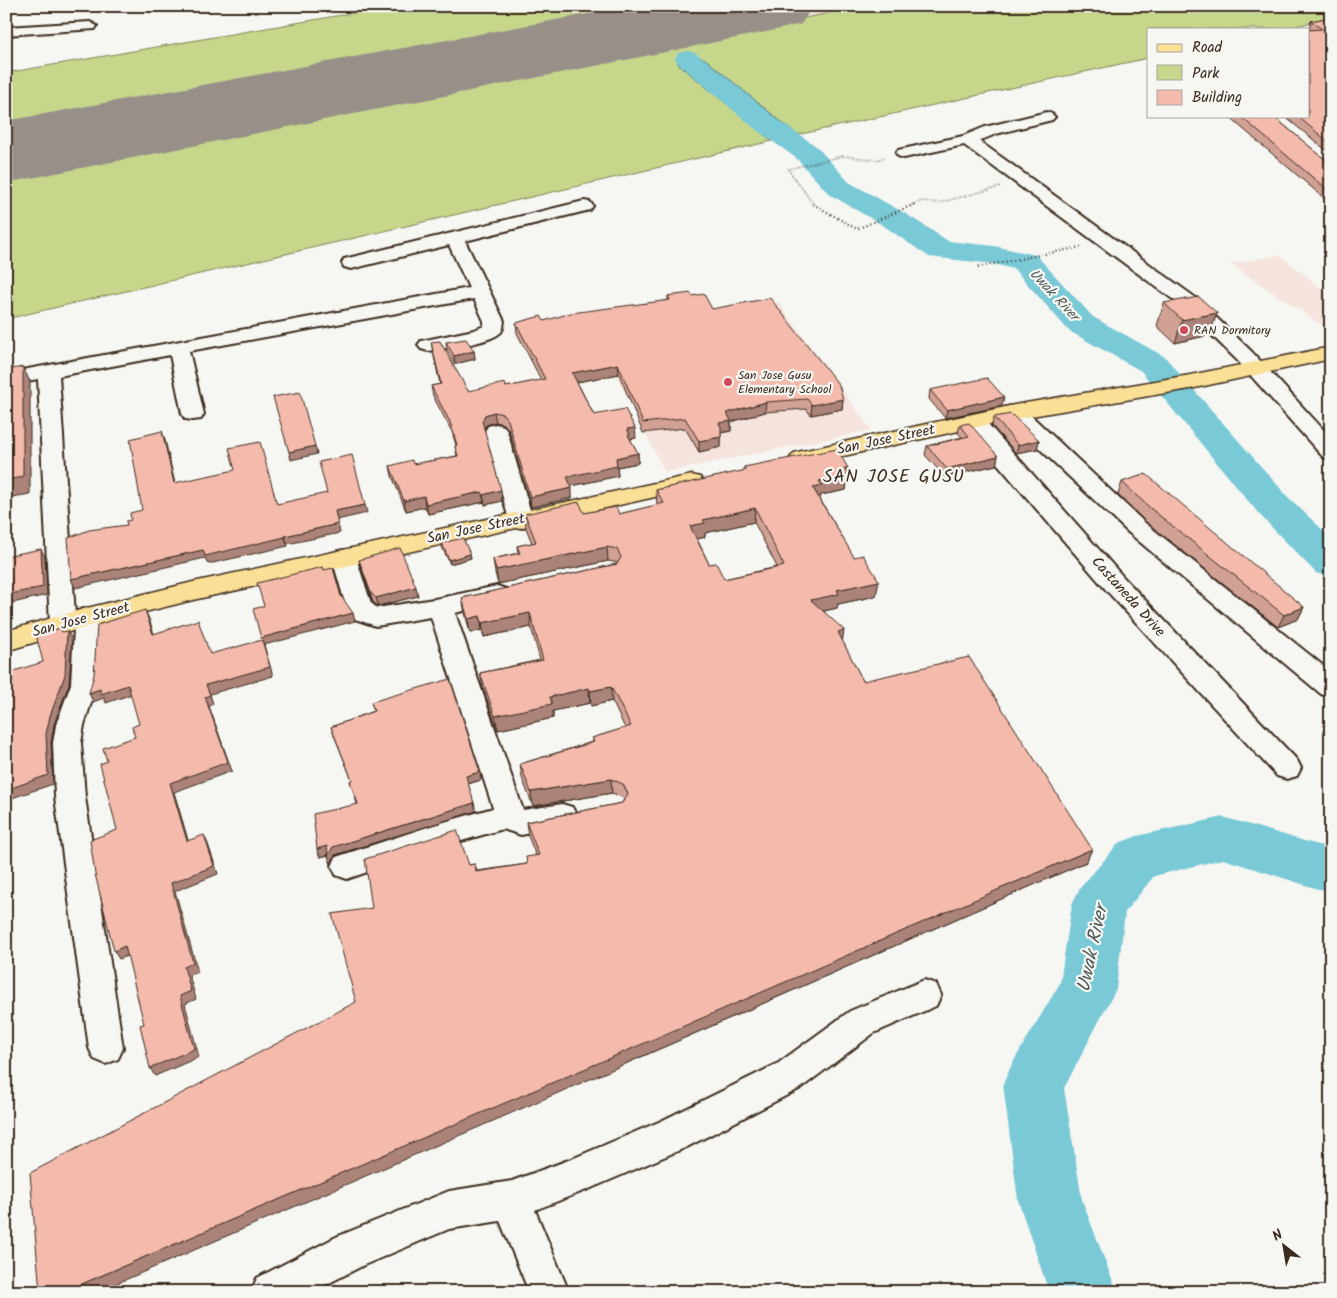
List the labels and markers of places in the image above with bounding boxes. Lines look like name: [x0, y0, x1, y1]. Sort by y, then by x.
place label: RAN Dormitory: [1194, 321, 1271, 340]
marker: RAN Dormitory: [1178, 324, 1190, 336]
place label: San Jose Gusu Elementary School: [738, 366, 831, 399]
marker: San Jose Gusu Elementary School: [722, 376, 734, 388]

